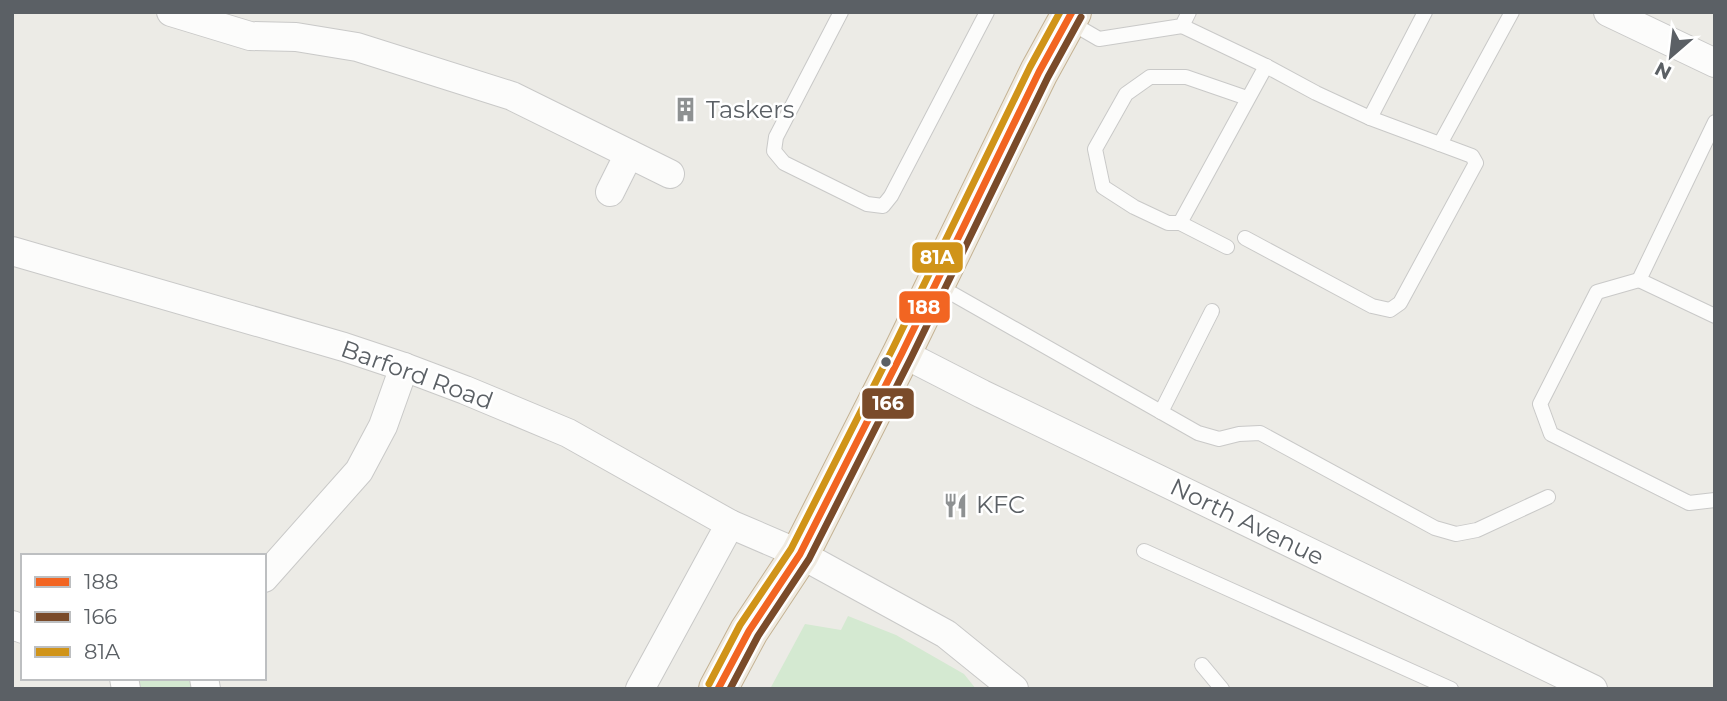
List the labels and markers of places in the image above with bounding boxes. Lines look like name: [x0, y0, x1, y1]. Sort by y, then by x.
place label: Taskers: [706, 95, 795, 124]
building icon: Taskers: [672, 96, 700, 124]
unlabelled marker: [879, 355, 893, 369]
place label: KFC: [976, 490, 1025, 519]
restaurant icon: KFC: [942, 491, 970, 519]

